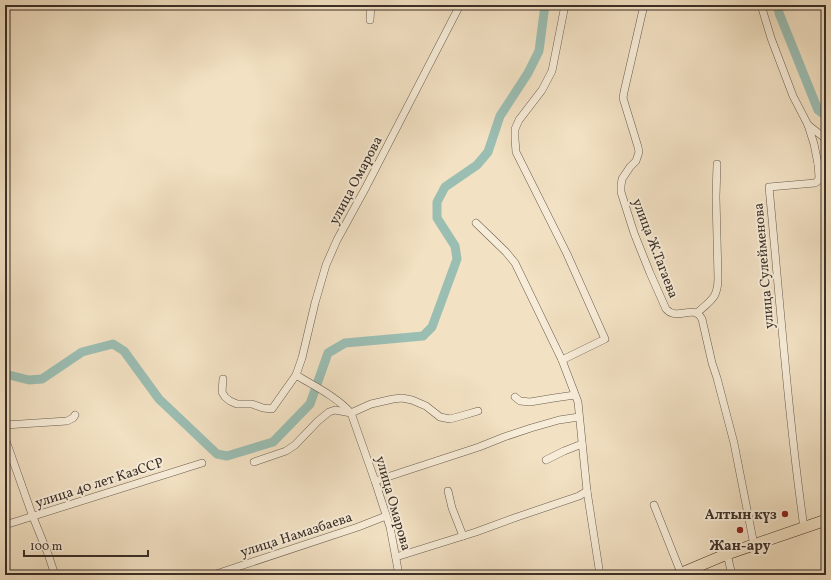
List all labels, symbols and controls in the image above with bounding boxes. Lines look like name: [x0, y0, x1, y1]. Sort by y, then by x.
street label: улица Омарова: [325, 133, 388, 228]
street label: улица Ж.Тагаева: [627, 196, 682, 301]
street label: улица Сулейменова: [750, 202, 779, 330]
street label: улица 40 лет КазССР: [33, 454, 166, 513]
street label: улица Омарова: [370, 454, 415, 553]
place label: Алтын күз: [705, 506, 777, 525]
street label: улица Намазбаева: [238, 508, 355, 563]
marker: Алтын күз: [780, 509, 790, 519]
marker: Жан-ару: [735, 525, 745, 535]
scale bar: [24, 532, 148, 558]
place label: Жан-ару: [709, 537, 771, 556]
text: 100 m: [30, 539, 63, 555]

